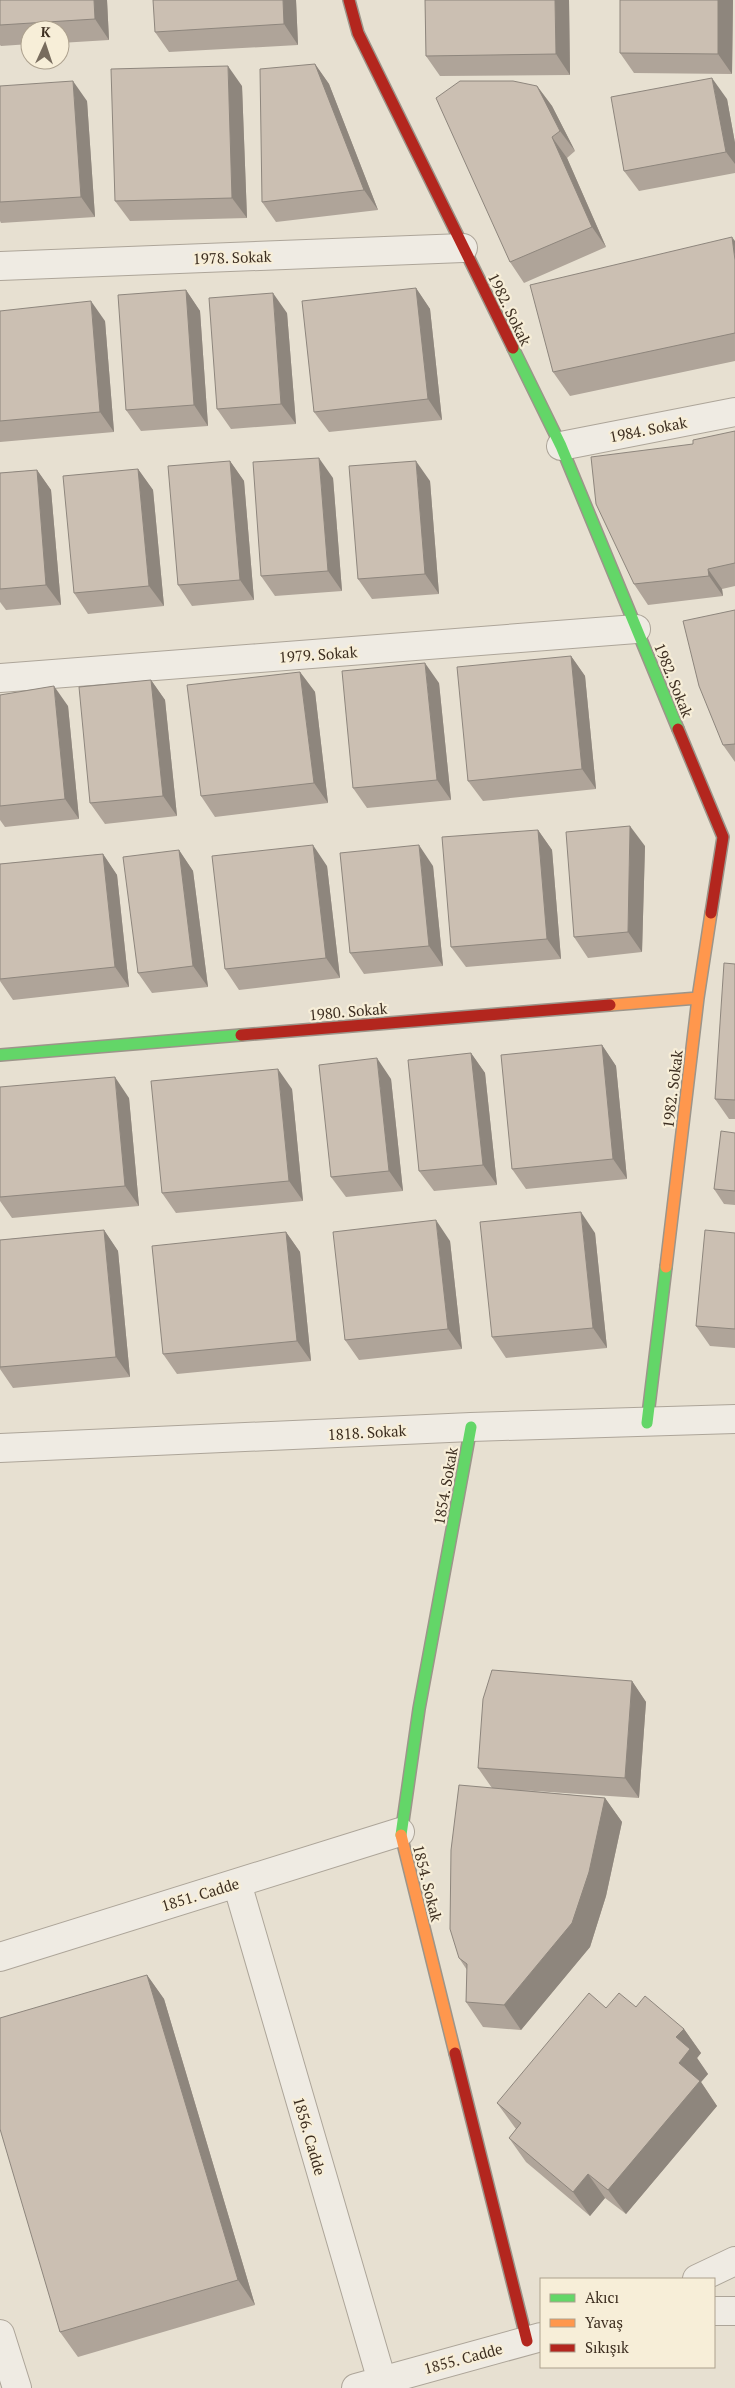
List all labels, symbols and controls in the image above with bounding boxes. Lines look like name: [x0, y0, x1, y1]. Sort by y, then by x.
north arrow: [20, 20, 70, 70]
text: K: [40, 22, 51, 41]
street label: 1978. Sokak: [192, 246, 272, 268]
street label: 1982. Sokak: [484, 269, 536, 349]
street label: 1984. Sokak: [608, 412, 689, 446]
street label: 1982. Sokak: [650, 640, 698, 720]
street label: 1979. Sokak: [278, 641, 358, 667]
street label: 1980. Sokak: [308, 998, 388, 1024]
street label: 1982. Sokak: [657, 1049, 687, 1129]
street label: 1818. Sokak: [327, 1420, 407, 1444]
street label: 1854. Sokak: [428, 1445, 462, 1526]
street label: 1854. Sokak: [409, 1842, 447, 1924]
street label: 1851. Cadde: [159, 1873, 241, 1915]
street label: 1856. Cadde: [289, 2094, 331, 2178]
legend: [540, 2278, 715, 2368]
text: Akıcı: [585, 2287, 619, 2307]
text: Yavaş: [585, 2312, 623, 2332]
text: Sıkışık: [585, 2337, 629, 2357]
street label: 1855. Cadde: [421, 2338, 505, 2378]

